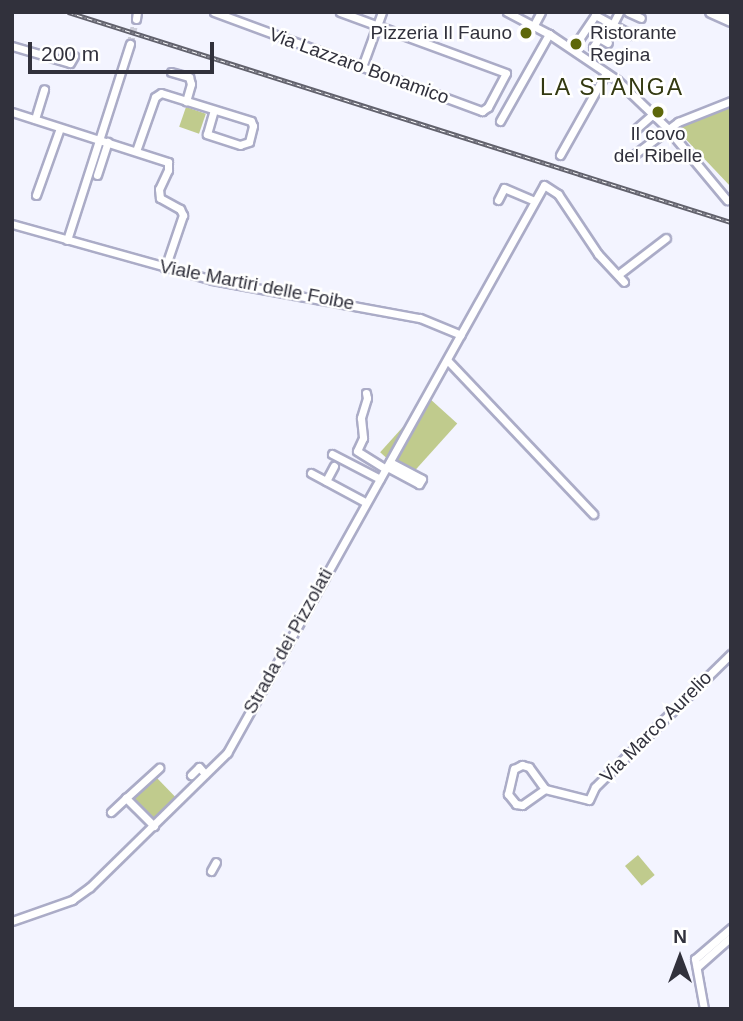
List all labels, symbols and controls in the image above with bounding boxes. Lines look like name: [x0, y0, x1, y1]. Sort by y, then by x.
place label: Pizzeria Il Fauno: [370, 22, 512, 44]
place label: Ristorante Regina: [590, 22, 677, 66]
street label: Via Lazzaro Bonamico: [266, 23, 452, 109]
marker: Pizzeria Il Fauno: [518, 25, 534, 41]
scale bar: [32, 28, 217, 72]
marker: Ristorante Regina: [568, 36, 584, 52]
text: 200 m: [41, 42, 99, 65]
district label: LA STANGA: [540, 73, 684, 101]
marker: Il covo del Ribelle: [650, 104, 666, 120]
place label: Il covo del Ribelle: [614, 123, 702, 167]
street label: Viale Martiri delle Foibe: [158, 255, 356, 315]
street label: Strada dei Pizzolati: [239, 564, 337, 718]
street label: Via Marco Aurelio: [595, 666, 717, 788]
north arrow: [645, 923, 715, 993]
text: N: [673, 926, 687, 947]

